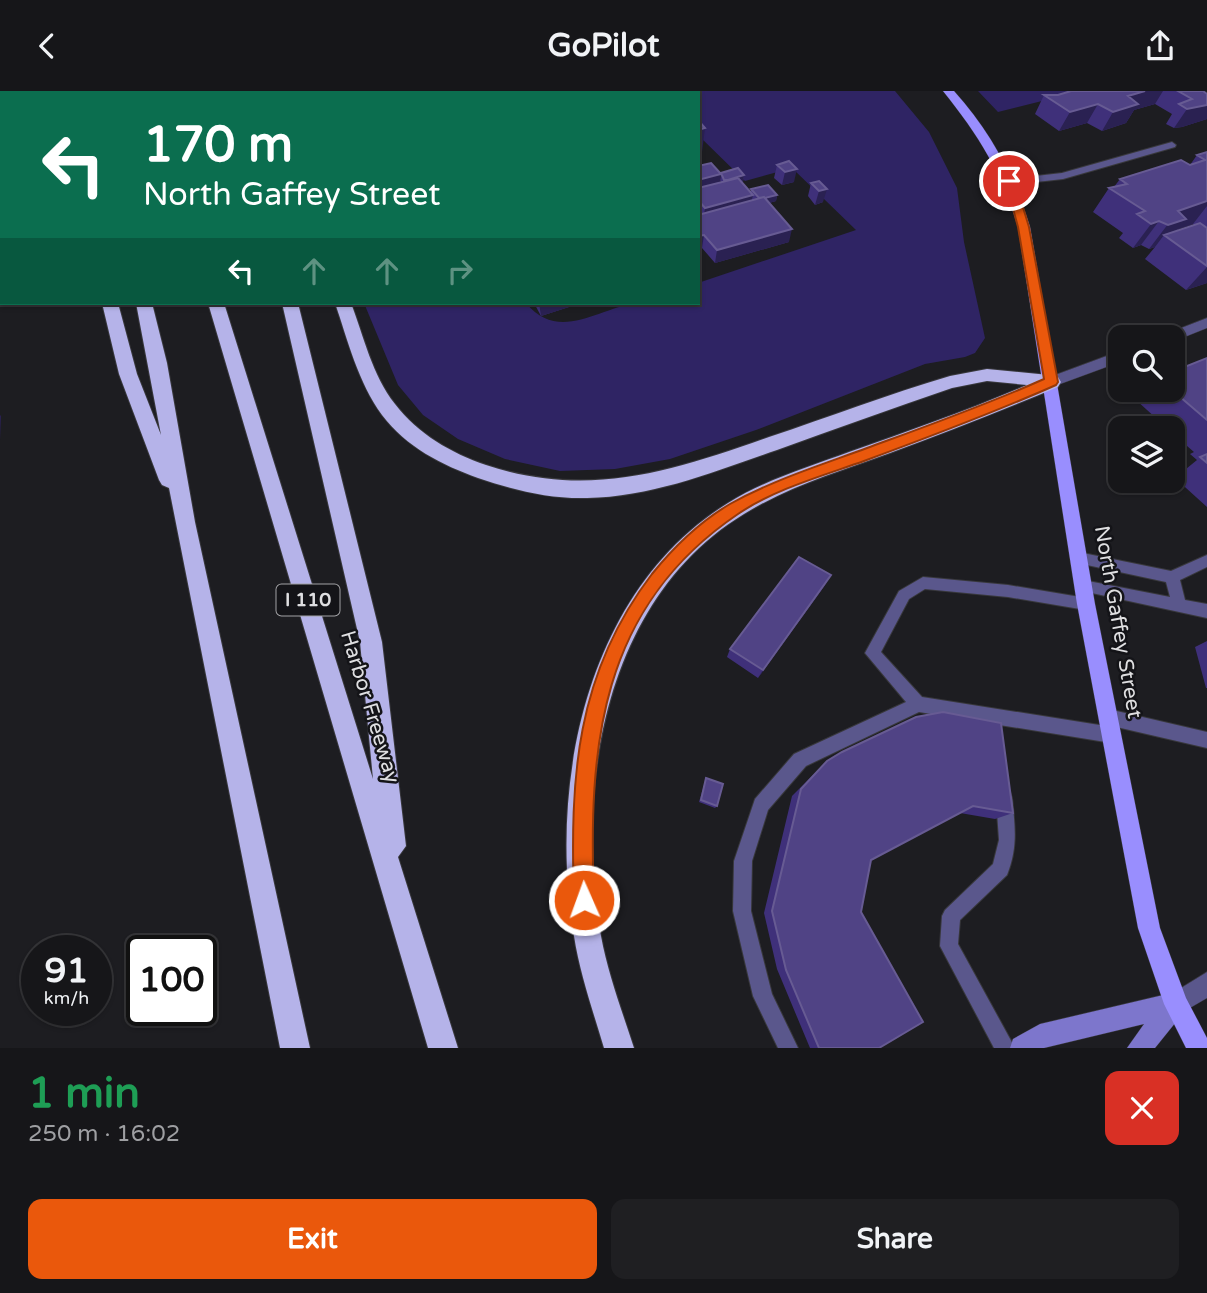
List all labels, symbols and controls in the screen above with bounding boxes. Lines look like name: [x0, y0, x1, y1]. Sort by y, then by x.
icon: back: [28, 27, 66, 65]
text: GoPilot: [548, 27, 659, 65]
icon: share: [1141, 27, 1179, 65]
text: 170 m: [143, 116, 293, 175]
icon: left: [28, 119, 119, 210]
pin: [979, 151, 1039, 211]
icon: arrive: [990, 162, 1028, 200]
text: North Gaffey Street: [143, 176, 441, 214]
icon: left: [222, 252, 260, 290]
icon: ahead: [295, 252, 333, 290]
icon: ahead: [368, 252, 406, 290]
icon: right: [441, 252, 479, 290]
map controls: [1108, 325, 1185, 493]
button: search: [1108, 325, 1185, 402]
button: layers: [1108, 416, 1185, 493]
street label: North Gaffey Street: [1089, 524, 1147, 720]
road number: I 110: [276, 585, 340, 615]
street label: Harbor Freeway: [335, 628, 405, 786]
position arrow: [547, 863, 621, 937]
speed limit sign: 100: [126, 935, 217, 1026]
text: 91: [45, 950, 88, 992]
text: km/h: [44, 987, 89, 1009]
text: 1 min: [28, 1068, 140, 1119]
button: close: [1105, 1071, 1179, 1145]
text: 250 m · 16:02: [28, 1120, 180, 1148]
button: Exit: [28, 1199, 597, 1279]
button: Share: [611, 1199, 1179, 1279]

